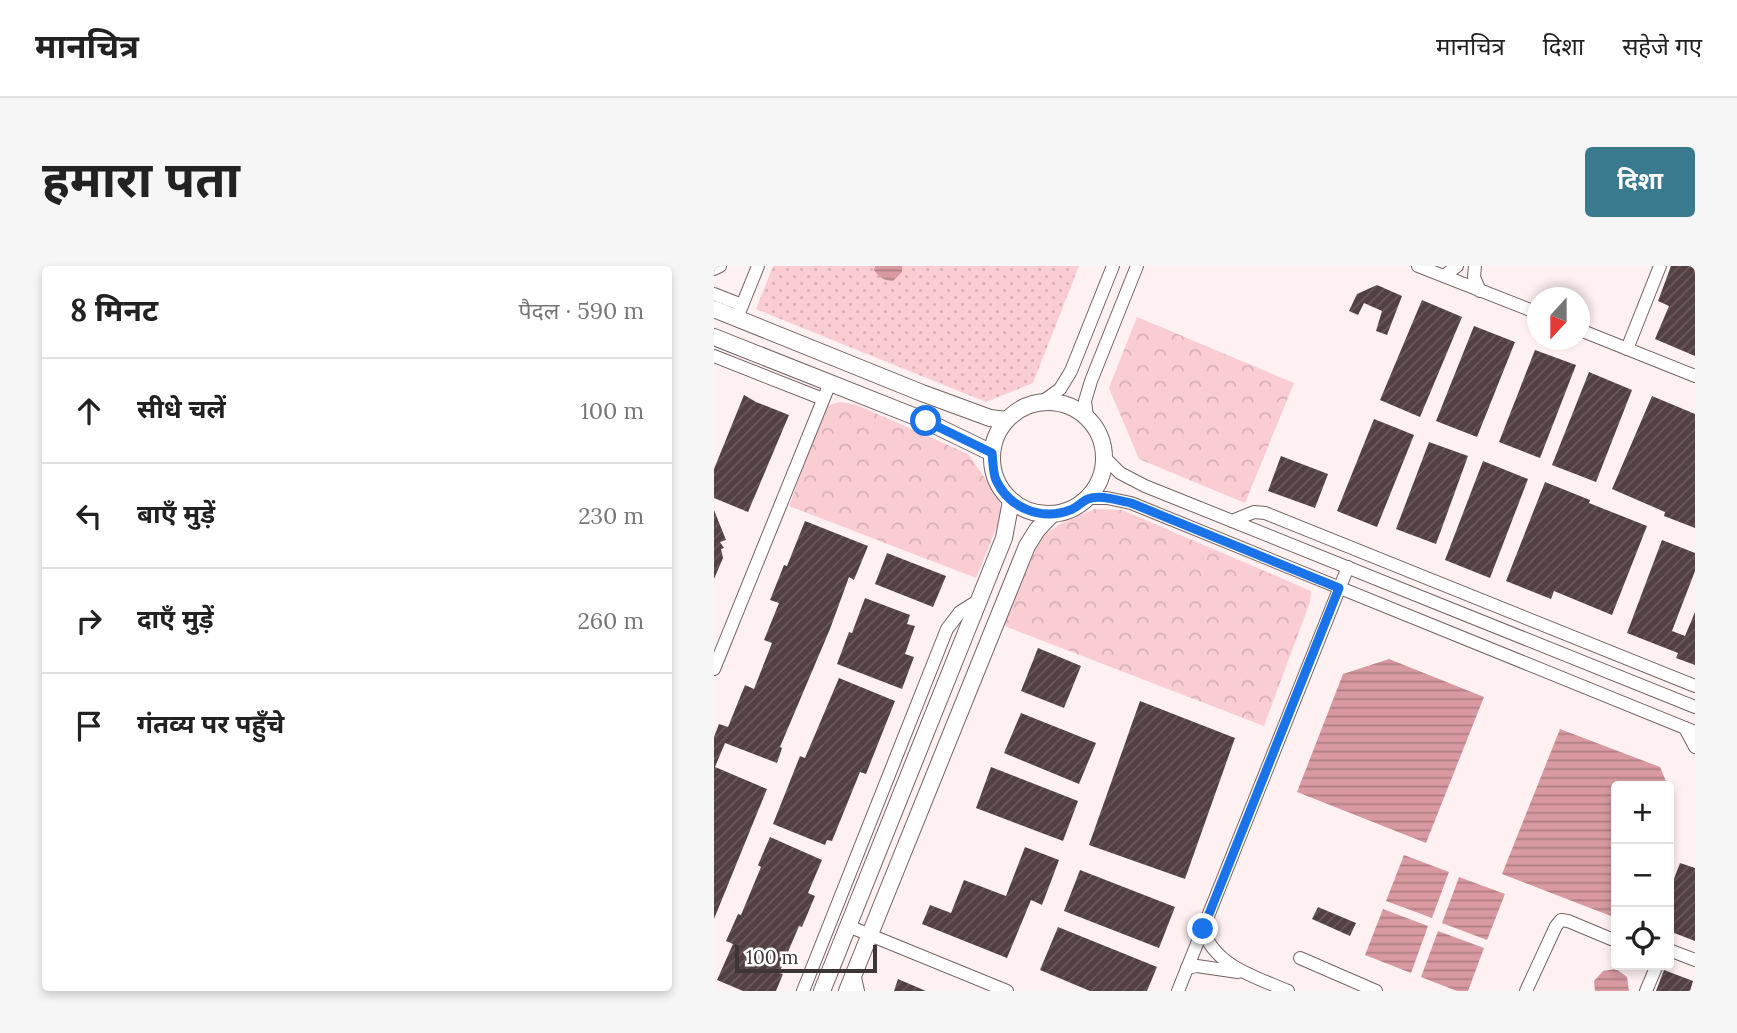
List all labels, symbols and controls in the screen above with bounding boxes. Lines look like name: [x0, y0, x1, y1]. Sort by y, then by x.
text: मानचित्र: [35, 25, 139, 67]
text: मानचित्र: [1436, 31, 1505, 62]
text: दिशा: [1543, 31, 1584, 62]
text: सहेजे गए: [1622, 31, 1702, 62]
button: दिशा: [1585, 147, 1695, 217]
text: हमारा पता: [42, 148, 240, 210]
north arrow: [1527, 287, 1590, 350]
text: 8 मिनट: [70, 291, 158, 329]
text: पैदल · 590 m: [519, 296, 644, 325]
icon: ahead: [70, 392, 108, 430]
text: सीधे चलें: [137, 392, 226, 425]
text: 100 m: [580, 396, 644, 425]
route start: [910, 405, 941, 436]
icon: left: [70, 497, 108, 535]
text: बाएँ मुड़ें: [137, 497, 215, 530]
text: 230 m: [578, 501, 644, 530]
icon: right: [70, 602, 108, 640]
text: दाएँ मुड़ें: [137, 602, 214, 635]
text: 260 m: [577, 606, 644, 635]
icon: arrive: [70, 707, 108, 745]
text: गंतव्य पर पहुँचे: [137, 707, 284, 740]
map controls: [1611, 781, 1674, 970]
button: +: [1611, 781, 1674, 844]
button: −: [1611, 844, 1674, 907]
button: locate: [1611, 907, 1674, 970]
route end: [1187, 913, 1218, 944]
scale bar: [735, 942, 877, 974]
text: 100 m: [746, 945, 799, 969]

